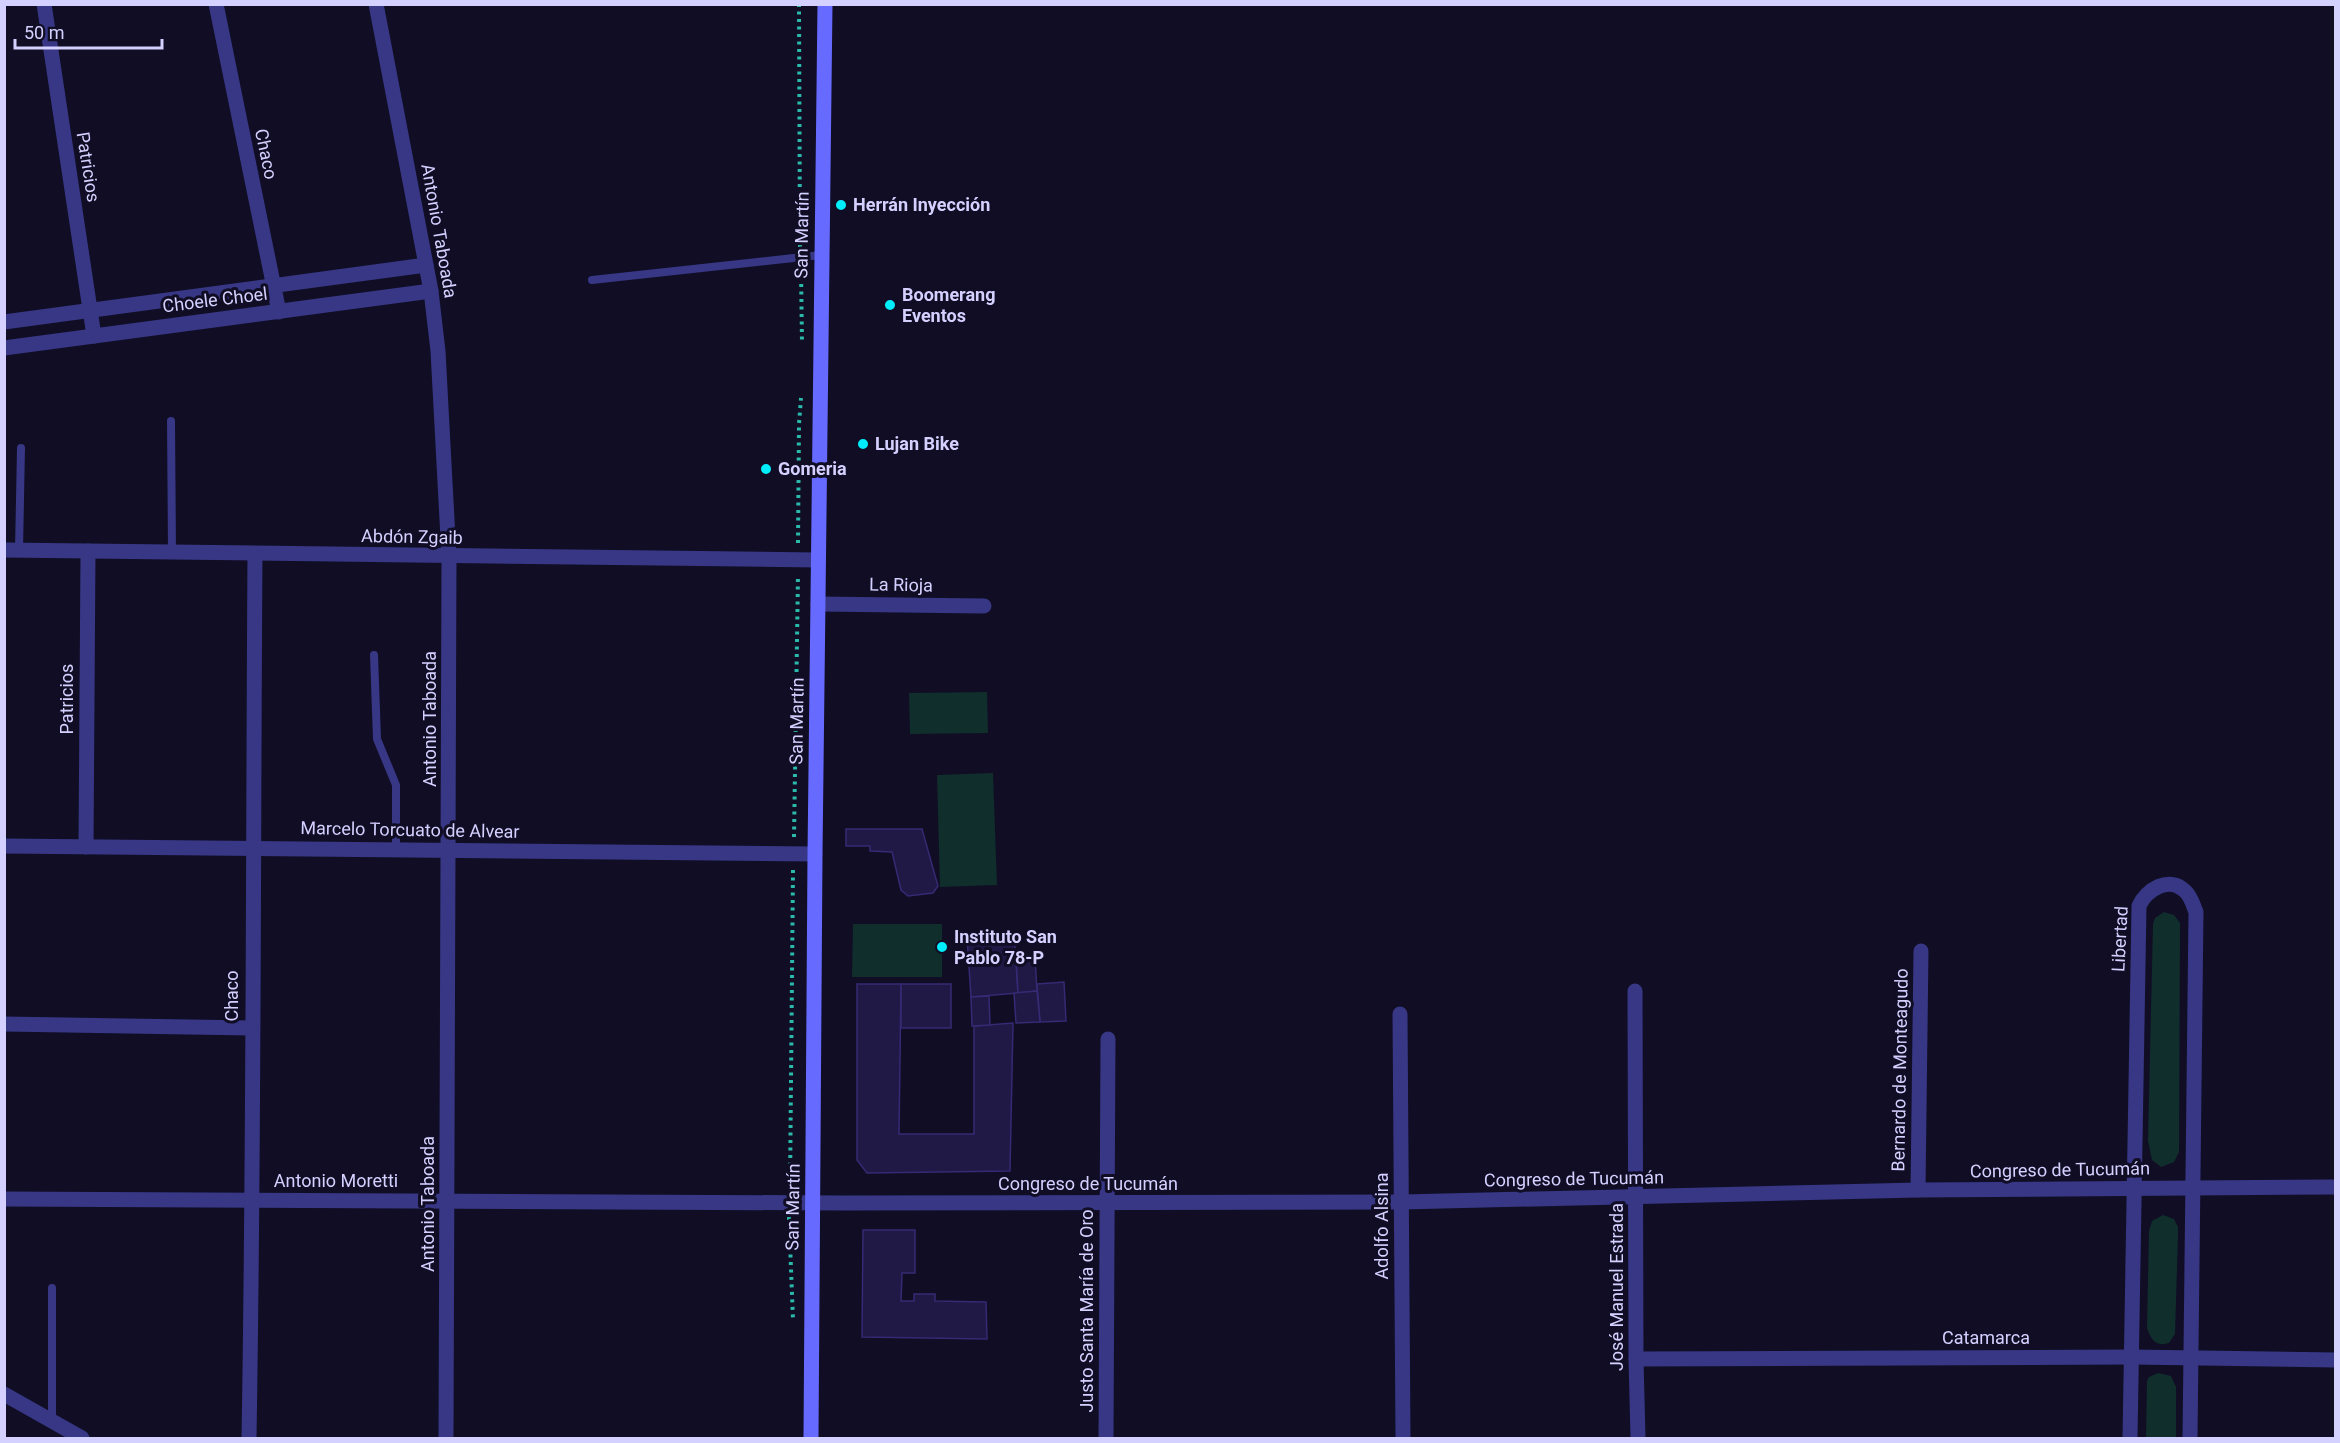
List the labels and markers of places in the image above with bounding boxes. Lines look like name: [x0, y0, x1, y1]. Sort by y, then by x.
place label: Herrán Inyección: [853, 194, 990, 215]
marker: Herrán Inyección: [834, 198, 848, 212]
place label: Boomerang Eventos: [902, 284, 995, 326]
marker: Boomerang Eventos: [883, 298, 897, 312]
place label: Lujan Bike: [875, 433, 959, 454]
marker: Lujan Bike: [856, 437, 870, 451]
place label: Gomeria: [778, 458, 847, 479]
marker: Gomeria: [759, 462, 773, 476]
place label: Instituto San Pablo 78-P: [954, 926, 1057, 968]
marker: Instituto San Pablo 78-P: [935, 940, 949, 954]

